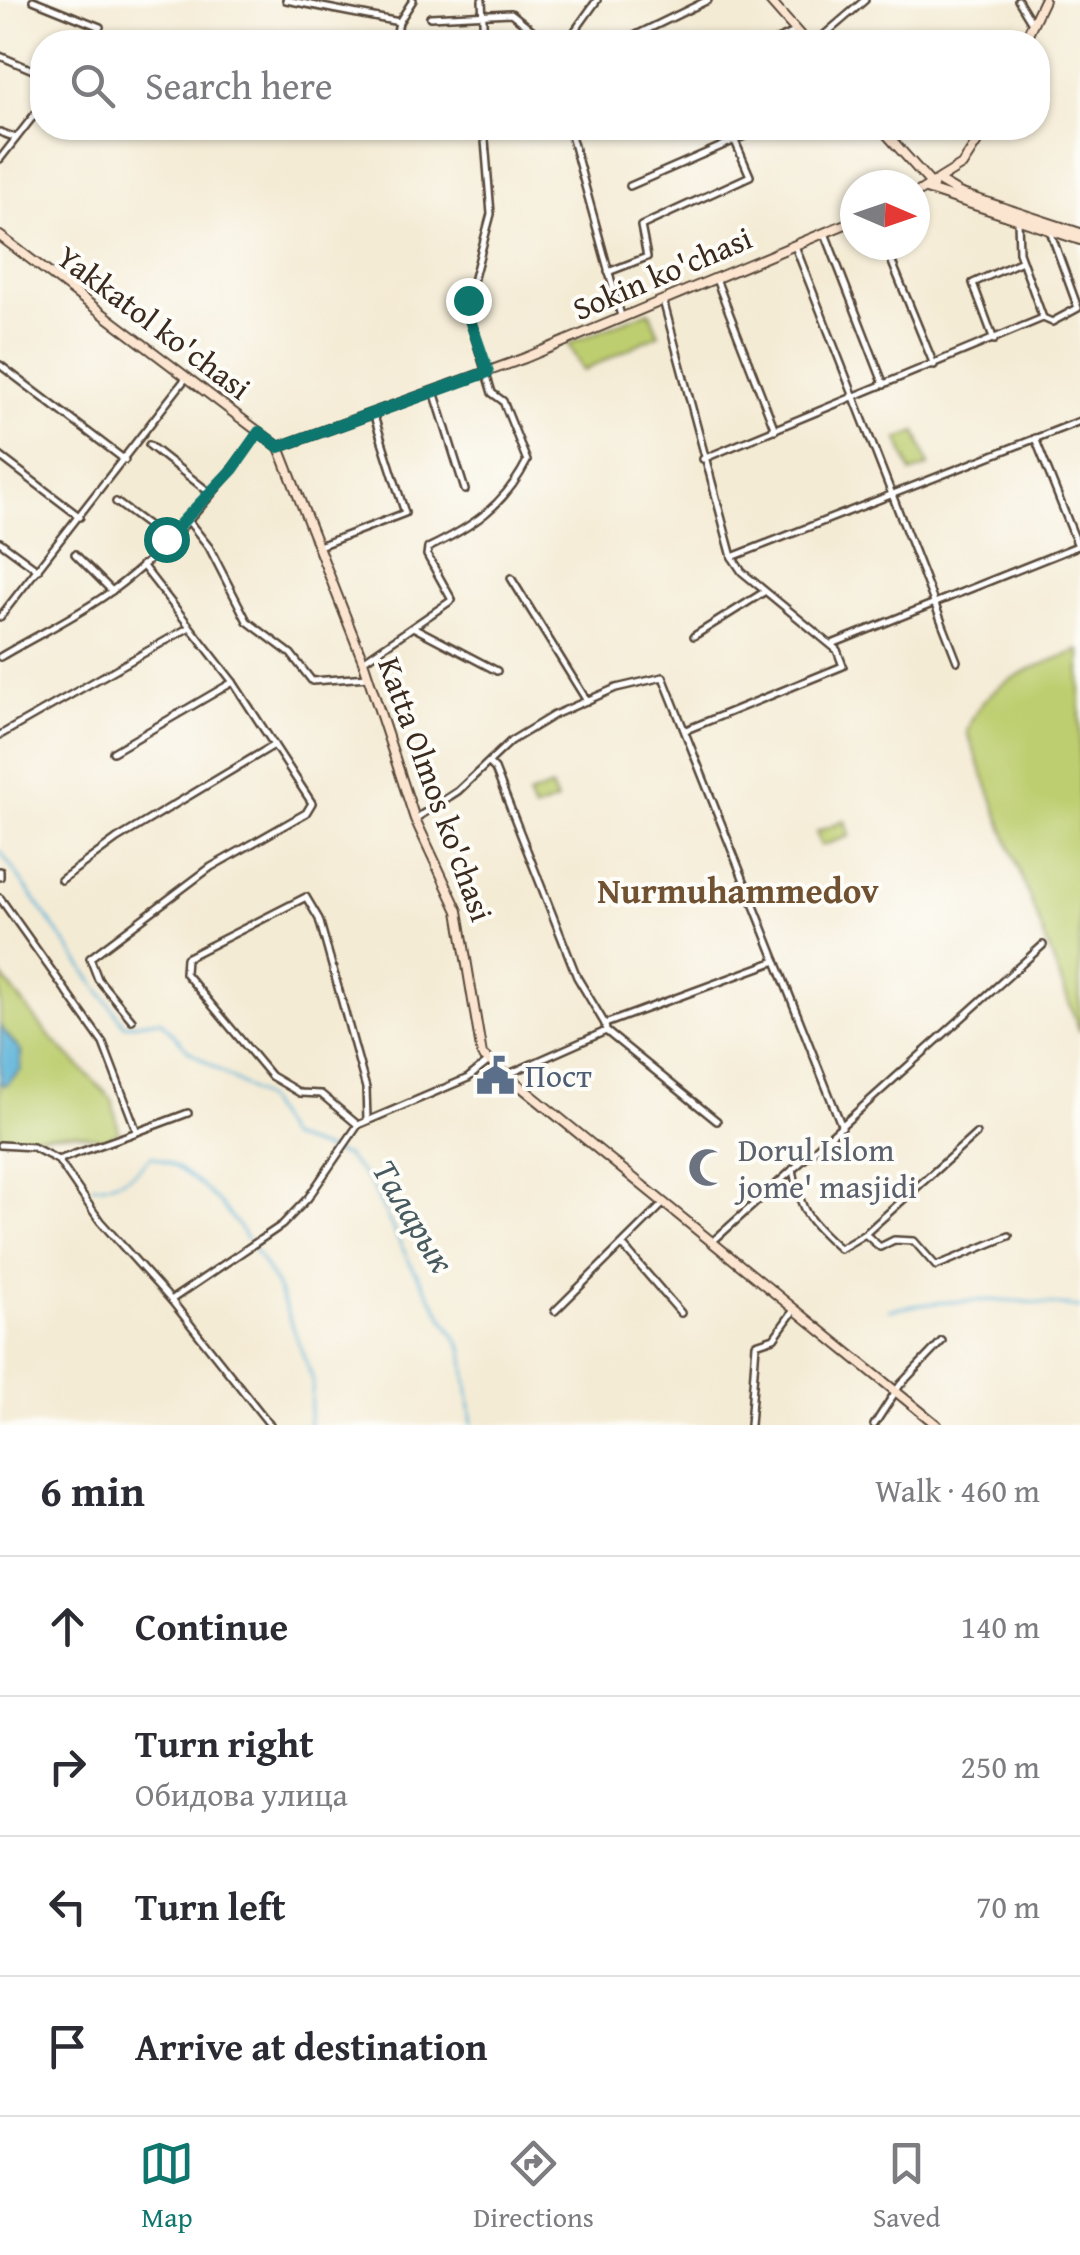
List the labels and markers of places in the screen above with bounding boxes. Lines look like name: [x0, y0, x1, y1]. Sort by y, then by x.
place label: Пост: [525, 1052, 592, 1099]
public building icon: Пост: [474, 1054, 516, 1096]
place label: Dorul Islom jome' masjidi: [734, 1126, 917, 1210]
mosque icon: Dorul Islom jome' masjidi: [687, 1146, 729, 1188]

